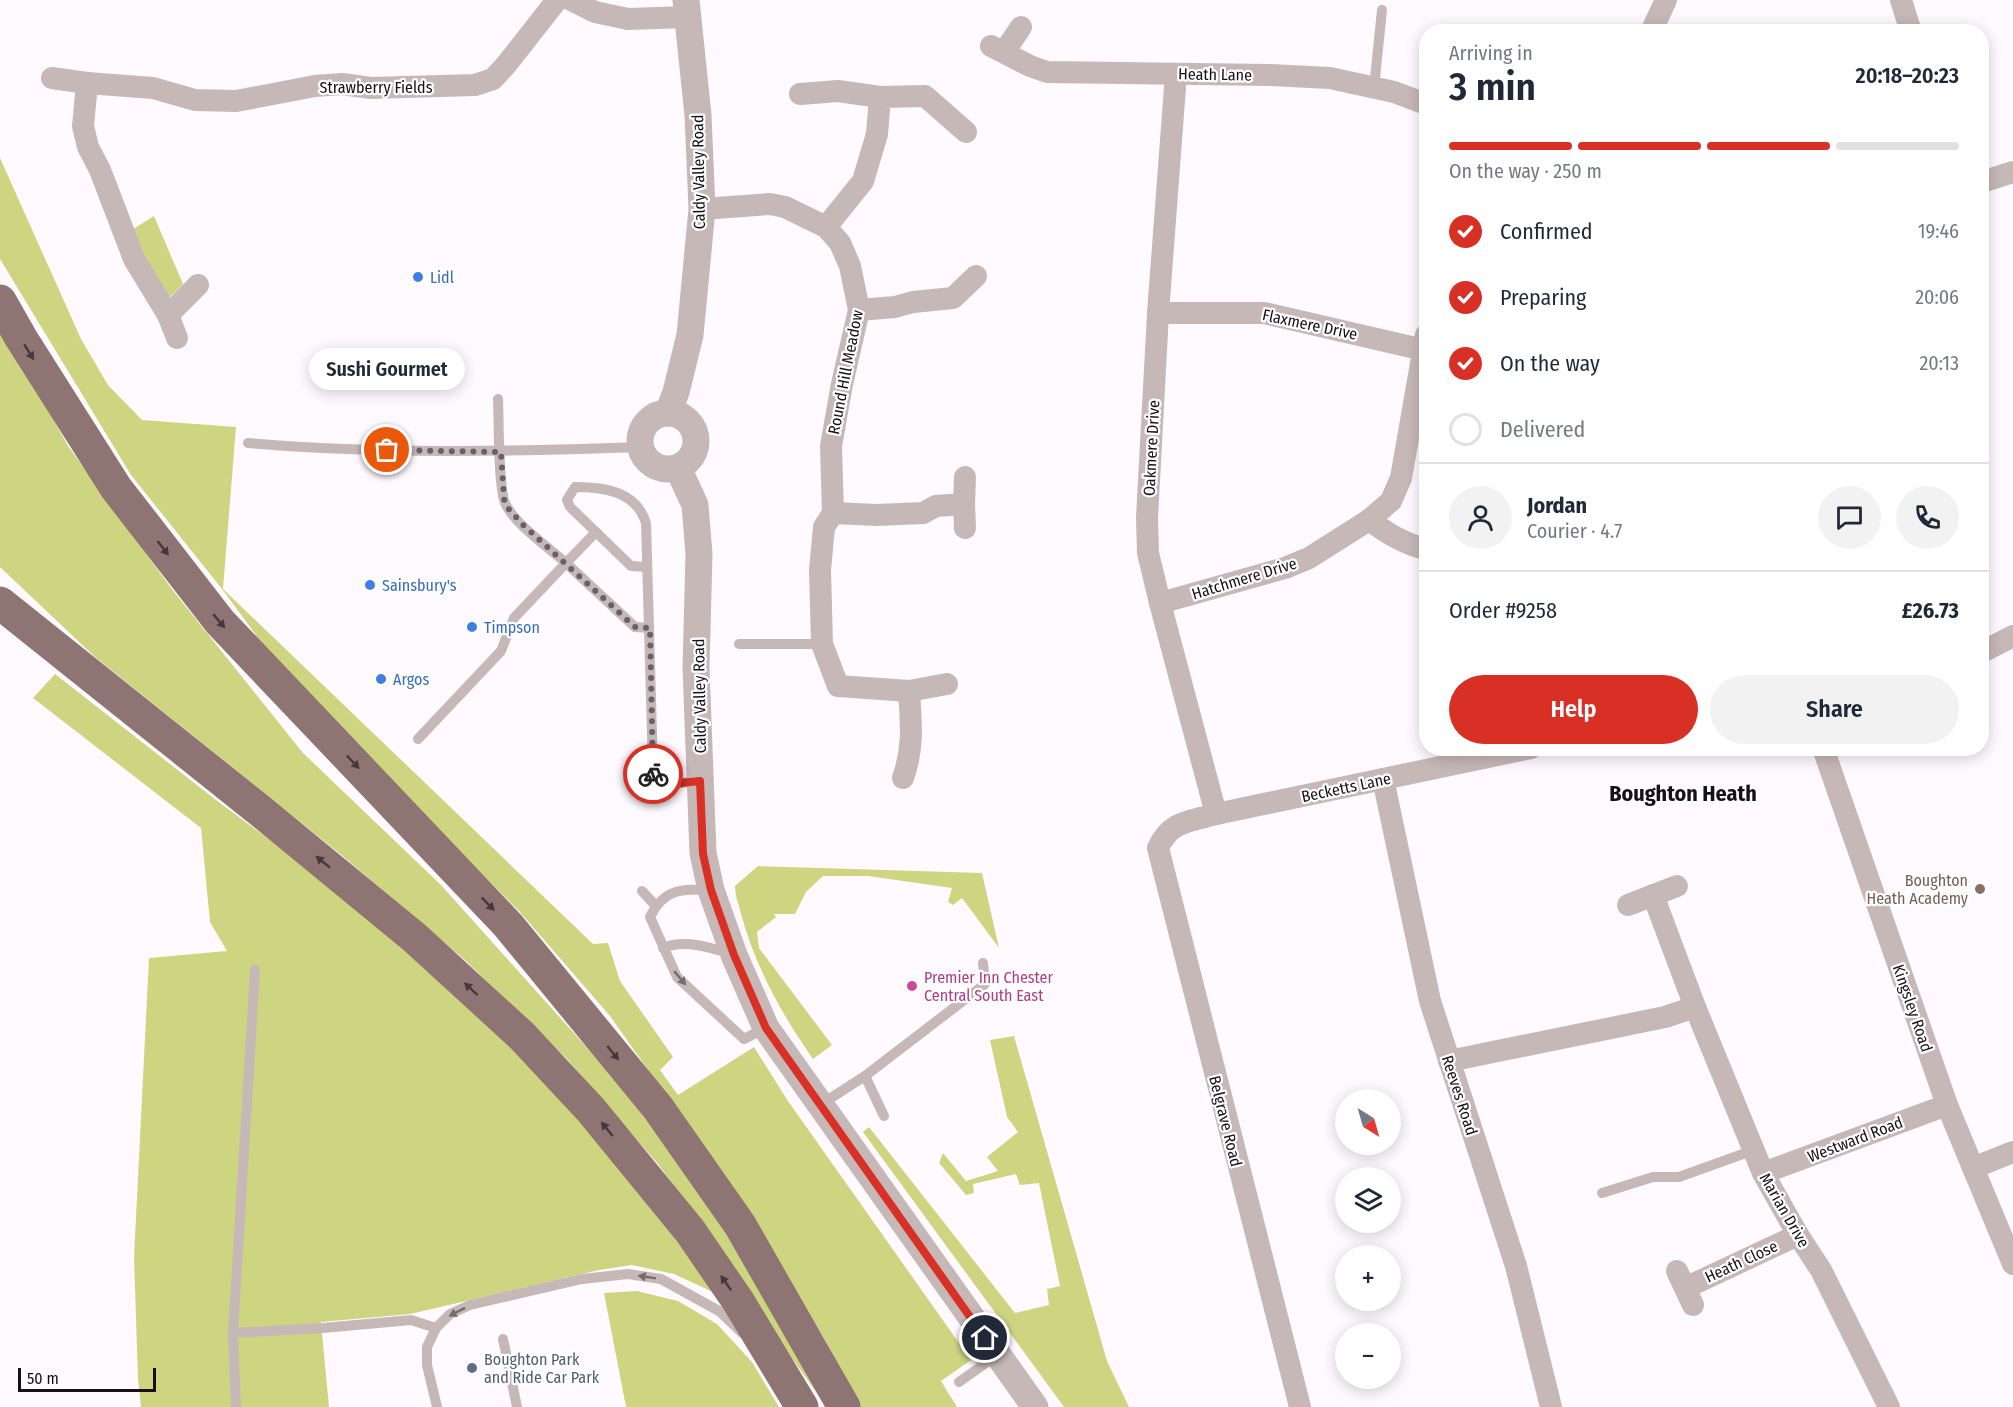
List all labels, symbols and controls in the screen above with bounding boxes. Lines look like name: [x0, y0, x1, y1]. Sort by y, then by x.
text: Arriving in: [1449, 41, 1533, 65]
text: 20:18–20:23: [1856, 62, 1959, 89]
street label: Heath Lane: [1178, 64, 1252, 85]
text: 3 min: [1449, 64, 1536, 110]
street label: Strawberry Fields: [320, 78, 433, 97]
street label: Caldy Valley Road: [688, 114, 709, 230]
text: On the way · 250 m: [1449, 159, 1602, 183]
icon: check: [1449, 215, 1482, 248]
text: Confirmed: [1500, 218, 1593, 245]
text: 19:46: [1918, 219, 1959, 243]
place label: Lidl: [430, 268, 454, 287]
marker: Lidl: [411, 270, 425, 284]
icon: check: [1449, 281, 1482, 314]
text: Preparing: [1500, 284, 1586, 311]
text: 20:06: [1915, 285, 1959, 309]
street label: Flaxmere Drive: [1261, 305, 1359, 344]
street label: Round Hill Meadow: [824, 308, 867, 436]
one-way arrow: [24, 344, 35, 360]
icon: check: [1449, 347, 1482, 380]
callout: Sushi Gourmet: [309, 348, 465, 390]
text: On the way: [1500, 350, 1600, 377]
text: 20:13: [1920, 351, 1959, 375]
text: Sushi Gourmet: [326, 357, 448, 381]
street label: Oakmere Drive: [1139, 399, 1164, 496]
text: Delivered: [1500, 416, 1585, 443]
pin: [361, 424, 412, 475]
icon: bag: [370, 433, 403, 466]
button: person: [1449, 486, 1512, 549]
button: chat: [1818, 486, 1881, 549]
button: phone: [1896, 486, 1959, 549]
text: Jordan: [1527, 492, 1587, 519]
text: Courier · 4.7: [1527, 519, 1622, 543]
one-way arrow: [156, 540, 169, 556]
street label: Hatchmere Drive: [1189, 553, 1299, 603]
place label: Sainsbury's: [382, 576, 457, 595]
marker: Sainsbury's: [363, 578, 377, 592]
text: Order #9258: [1449, 597, 1557, 624]
text: £26.73: [1902, 597, 1959, 624]
one-way arrow: [213, 613, 226, 629]
place label: Timpson: [484, 618, 540, 637]
marker: Timpson: [465, 620, 479, 634]
street label: Caldy Valley Road: [689, 638, 710, 754]
place label: Argos: [393, 670, 429, 689]
marker: Argos: [374, 672, 388, 686]
button: Help: [1449, 675, 1698, 744]
button: Share: [1710, 675, 1959, 744]
courier: [623, 744, 683, 804]
one-way arrow: [346, 755, 360, 770]
icon: bike: [637, 758, 670, 791]
street label: Becketts Lane: [1300, 769, 1393, 806]
district label: Boughton Heath: [1609, 780, 1757, 807]
one-way arrow: [315, 856, 331, 869]
place label: Boughton Heath Academy: [1867, 871, 1969, 908]
marker: Boughton Heath Academy: [1973, 882, 1987, 896]
one-way arrow: [480, 896, 494, 910]
street label: Kingsley Road: [1889, 962, 1936, 1054]
place label: Premier Inn Chester Central South East: [924, 968, 1054, 1005]
one-way arrow: [673, 970, 686, 985]
marker: Premier Inn Chester Central South East: [905, 979, 919, 993]
one-way arrow: [464, 982, 479, 996]
one-way arrow: [606, 1045, 619, 1060]
street label: Reeves Road: [1438, 1053, 1481, 1138]
street label: Belgrave Road: [1205, 1074, 1246, 1169]
north arrow: [1335, 1089, 1401, 1155]
map controls: [1335, 1089, 1401, 1389]
street label: Westward Road: [1805, 1113, 1906, 1166]
one-way arrow: [600, 1121, 613, 1137]
button: layers: [1335, 1167, 1401, 1233]
street label: Marian Drive: [1756, 1170, 1814, 1251]
street label: Heath Close: [1702, 1236, 1781, 1287]
button: +: [1335, 1245, 1401, 1311]
one-way arrow: [637, 1272, 656, 1281]
one-way arrow: [720, 1276, 732, 1292]
one-way arrow: [448, 1307, 465, 1317]
pin: [959, 1312, 1010, 1363]
icon: home: [968, 1321, 1001, 1354]
button: −: [1335, 1323, 1401, 1389]
place label: Boughton Park and Ride Car Park: [484, 1350, 600, 1387]
marker: Boughton Park and Ride Car Park: [465, 1361, 479, 1375]
scale bar: [18, 1365, 156, 1392]
text: 50 m: [27, 1369, 59, 1388]

